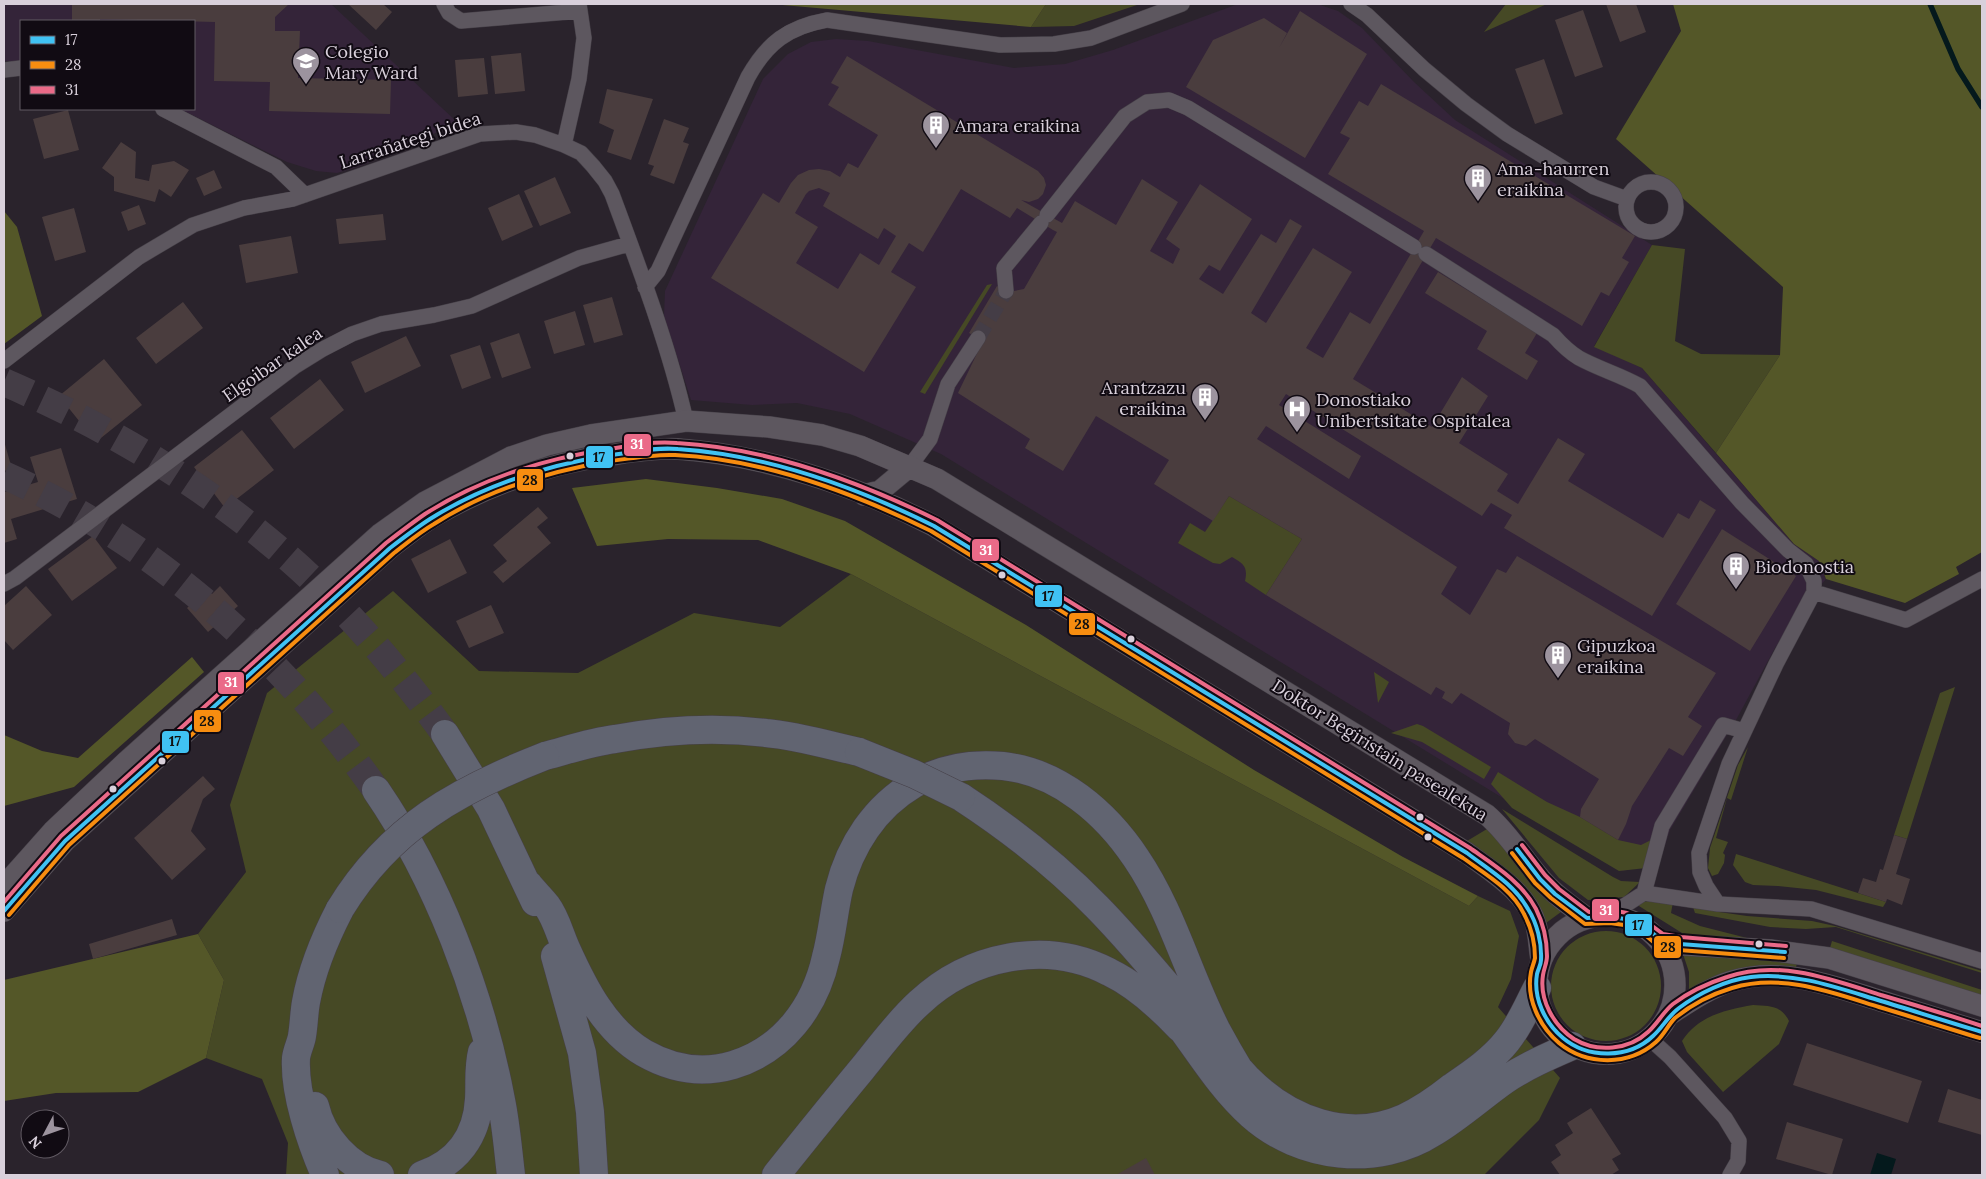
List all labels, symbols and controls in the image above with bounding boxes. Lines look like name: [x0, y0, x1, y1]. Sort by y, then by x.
legend: [20, 20, 195, 110]
text: 17: [65, 30, 77, 49]
place label: Colegio Mary Ward: [325, 40, 418, 84]
school or university icon: Colegio Mary Ward: [291, 46, 321, 85]
text: 28: [65, 55, 82, 74]
text: 31: [65, 80, 79, 99]
street label: Larrañategi bidea: [336, 106, 484, 174]
building icon: Amara eraikina: [921, 110, 951, 149]
place label: Amara eraikina: [954, 114, 1080, 137]
place label: Ama-haurren eraikina: [1496, 157, 1609, 201]
building icon: Ama-haurren eraikina: [1463, 163, 1493, 202]
street label: Elgoibar kalea: [218, 321, 326, 407]
place label: Arantzazu eraikina: [1101, 376, 1186, 420]
building icon: Arantzazu eraikina: [1190, 382, 1220, 421]
place label: Donostiako Unibertsitate Ospitalea: [1316, 388, 1511, 432]
hospital icon: Donostiako Unibertsitate Ospitalea: [1282, 394, 1312, 433]
line badge: 31: [623, 433, 652, 457]
text: 31: [630, 435, 644, 453]
line badge: 17: [585, 445, 614, 469]
text: 17: [593, 448, 606, 466]
unlabelled marker: [565, 451, 575, 461]
line badge: 28: [516, 468, 544, 492]
text: 28: [522, 471, 538, 489]
line badge: 31: [971, 538, 1000, 562]
text: 31: [979, 541, 993, 559]
building icon: Biodonostia: [1721, 551, 1751, 590]
place label: Biodonostia: [1755, 555, 1854, 578]
unlabelled marker: [997, 570, 1007, 580]
line badge: 17: [1034, 584, 1063, 608]
text: 17: [1042, 587, 1055, 605]
line badge: 28: [1068, 612, 1096, 636]
text: 28: [1074, 615, 1090, 633]
unlabelled marker: [1126, 634, 1136, 644]
place label: Gipuzkoa eraikina: [1577, 634, 1656, 678]
building icon: Gipuzkoa eraikina: [1543, 640, 1573, 679]
line badge: 31: [217, 671, 245, 695]
text: 31: [224, 673, 238, 691]
street label: Doktor Begiristain pasealekua: [1268, 674, 1492, 826]
line badge: 28: [193, 709, 222, 733]
text: 28: [199, 712, 215, 730]
line badge: 17: [161, 730, 190, 754]
text: 17: [169, 732, 182, 750]
unlabelled marker: [157, 756, 167, 766]
unlabelled marker: [108, 784, 118, 794]
unlabelled marker: [1415, 812, 1425, 822]
unlabelled marker: [1423, 832, 1433, 842]
line badge: 31: [1591, 898, 1620, 922]
text: 31: [1599, 901, 1613, 919]
line badge: 17: [1624, 913, 1653, 937]
text: 17: [1632, 916, 1645, 934]
line badge: 28: [1653, 935, 1682, 959]
text: 28: [1660, 938, 1676, 956]
unlabelled marker: [1754, 939, 1764, 949]
north arrow: [20, 1109, 70, 1159]
text: N: [25, 1132, 46, 1153]

